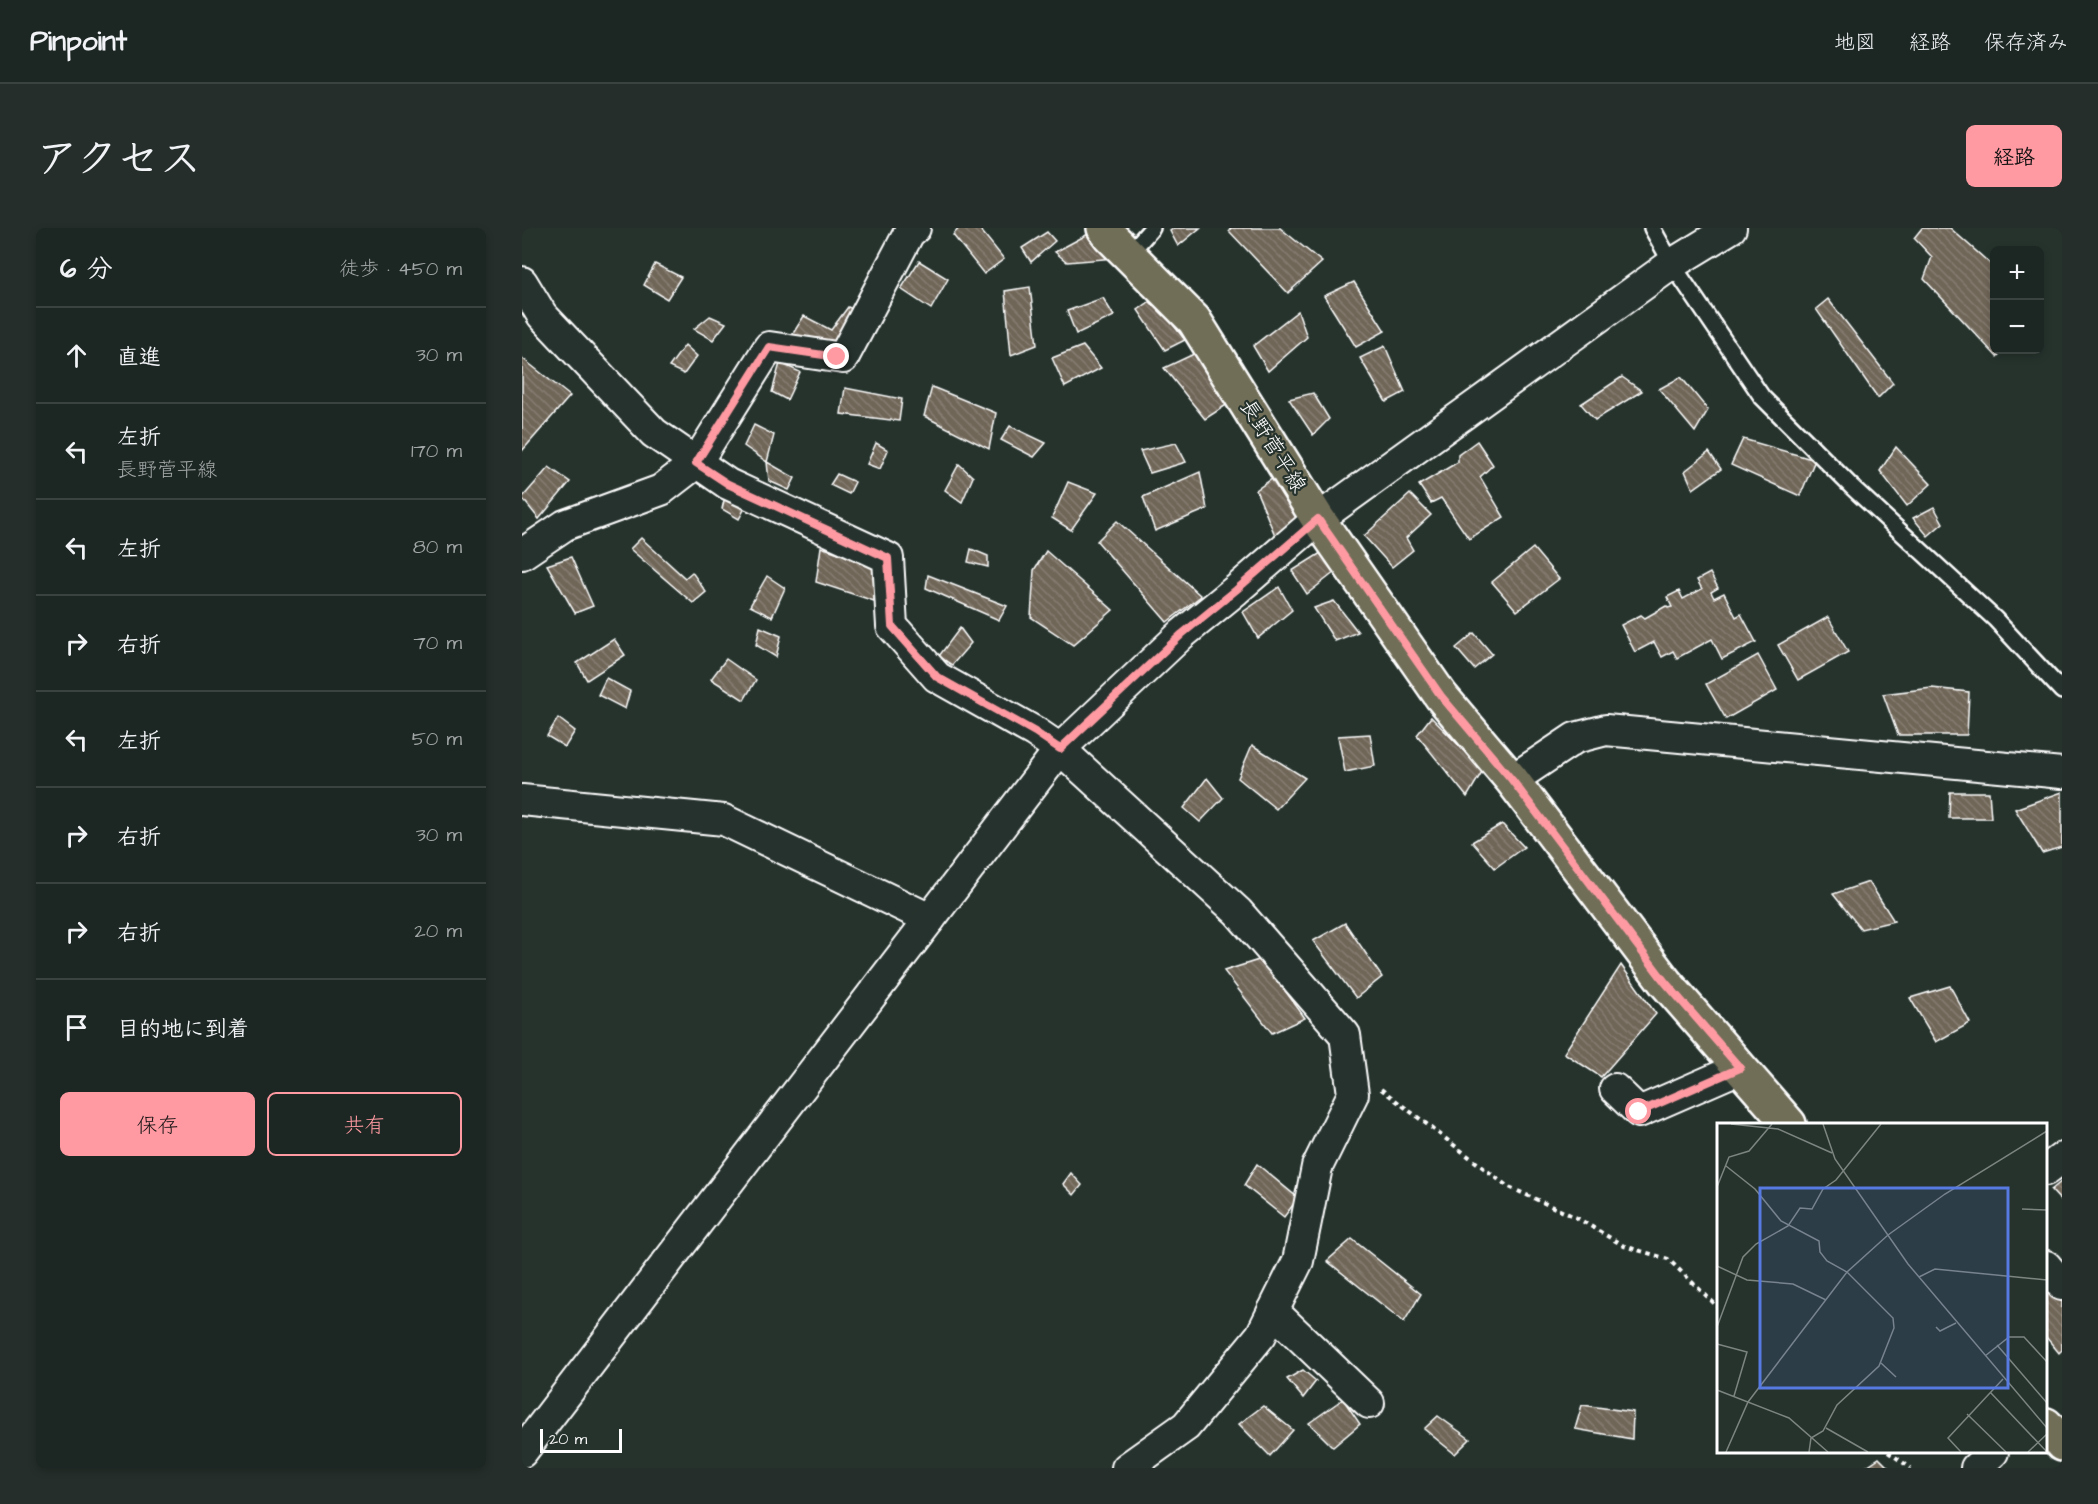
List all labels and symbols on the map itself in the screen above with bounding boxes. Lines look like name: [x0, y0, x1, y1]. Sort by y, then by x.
route end: [823, 343, 849, 369]
street label: 長野菅平線: [1233, 394, 1313, 498]
route start: [1625, 1098, 1651, 1124]
inset map: [1717, 1123, 2047, 1453]
scale bar: [540, 1426, 622, 1454]

